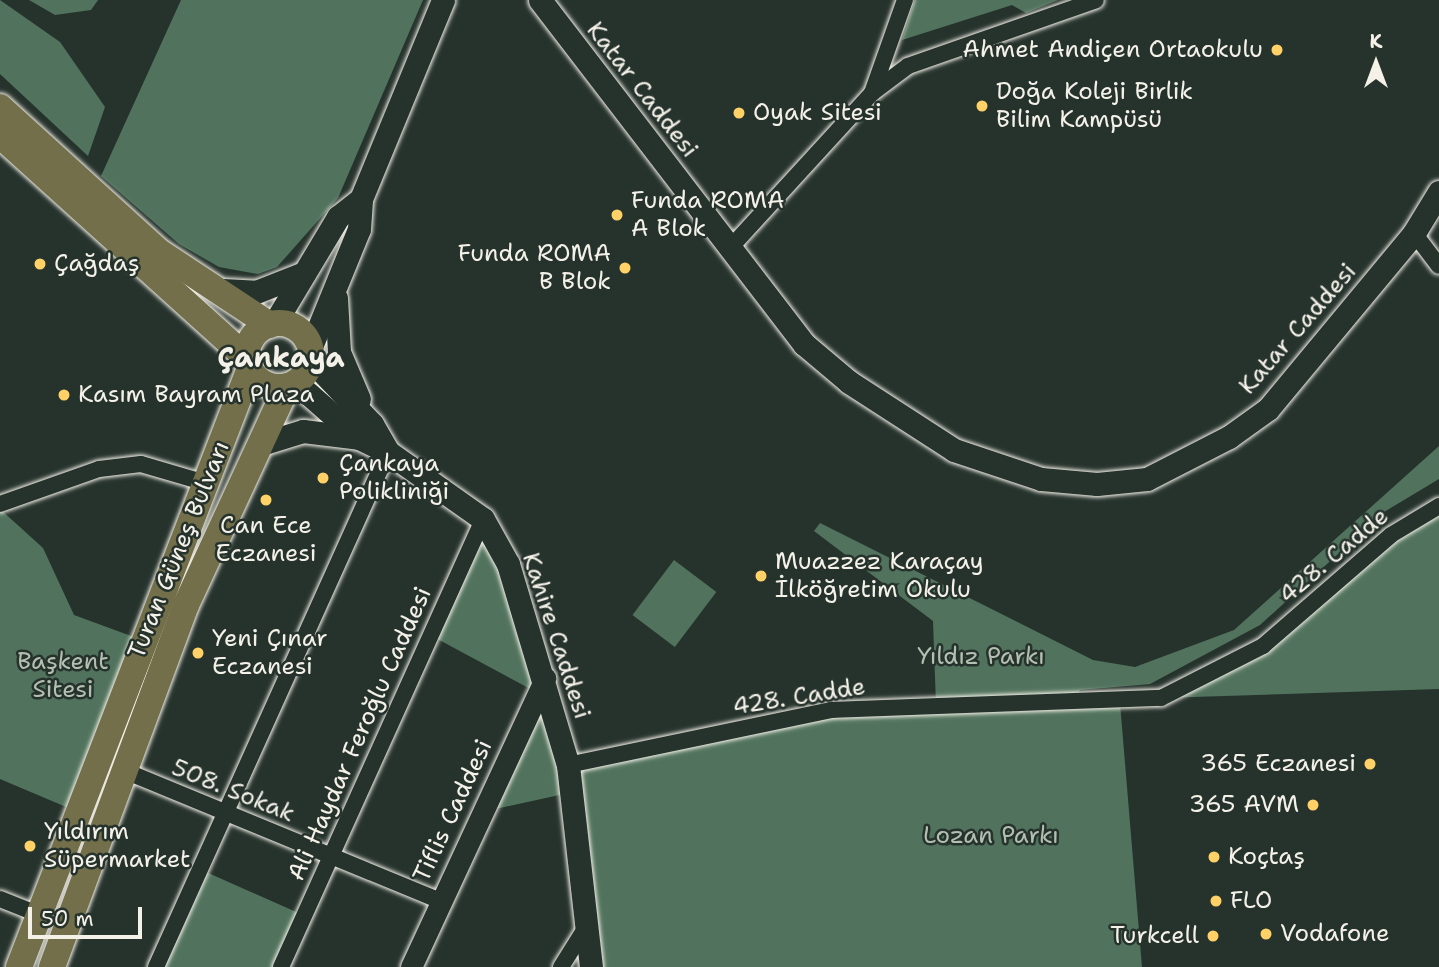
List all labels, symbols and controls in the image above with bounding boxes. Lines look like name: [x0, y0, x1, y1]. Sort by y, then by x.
street label: Katar Caddesi: [580, 16, 704, 164]
north arrow: [1341, 28, 1411, 98]
text: K: [1370, 29, 1382, 54]
place label: Ahmet Andiçen Ortaokulu: [962, 36, 1263, 64]
marker: Ahmet Andiçen Ortaokulu: [1269, 42, 1285, 58]
place label: Doğa Koleji Birlik Bilim Kampüsü: [996, 78, 1193, 134]
marker: Doğa Koleji Birlik Bilim Kampüsü: [974, 98, 990, 114]
place label: Oyak Sitesi: [753, 99, 882, 127]
marker: Oyak Sitesi: [731, 105, 747, 121]
place label: Funda ROMA A Blok: [631, 187, 784, 243]
marker: Funda ROMA A Blok: [609, 207, 625, 223]
place label: Funda ROMA B Blok: [458, 240, 611, 296]
place label: Çağdaş: [54, 250, 140, 278]
marker: Çağdaş: [32, 256, 48, 272]
street label: Katar Caddesi: [1233, 258, 1363, 400]
marker: Funda ROMA B Blok: [617, 260, 633, 276]
district label: Çankaya: [217, 340, 345, 374]
place label: Kasım Bayram Plaza: [78, 381, 314, 409]
marker: Kasım Bayram Plaza: [56, 387, 72, 403]
street label: Turan Güneş Bulvarı: [122, 437, 236, 663]
place label: Çankaya Polikliniği: [339, 450, 449, 506]
marker: Çankaya Polikliniği: [313, 468, 333, 488]
marker: Can Ece Eczanesi: [258, 492, 274, 508]
street label: 428. Cadde: [1273, 502, 1395, 610]
place label: Can Ece Eczanesi: [216, 512, 316, 568]
place label: Muazzez Karaçay İlköğretim Okulu: [775, 548, 984, 604]
street label: Kahire Caddesi: [516, 549, 596, 723]
marker: Muazzez Karaçay İlköğretim Okulu: [753, 568, 769, 584]
street label: Ali Haydar Feroğlu Caddesi: [282, 583, 438, 885]
place label: Yeni Çınar Eczanesi: [212, 625, 328, 681]
park label: Yıldız Parkı: [917, 643, 1045, 671]
marker: Yeni Çınar Eczanesi: [190, 645, 206, 661]
park label: Başkent Sitesi: [17, 648, 109, 704]
street label: 428. Cadde: [731, 672, 867, 722]
street label: Tiflis Caddesi: [407, 735, 499, 887]
place label: 365 Eczanesi: [1200, 750, 1356, 778]
street label: 508. Sokak: [167, 753, 299, 829]
marker: 365 Eczanesi: [1362, 756, 1378, 772]
place label: 365 AVM: [1189, 791, 1299, 819]
marker: 365 AVM: [1305, 797, 1321, 813]
place label: Yıldırım Süpermarket: [44, 818, 191, 874]
park label: Lozan Parkı: [923, 822, 1059, 850]
marker: Yıldırım Süpermarket: [22, 838, 38, 854]
place label: Koçtaş: [1228, 843, 1305, 871]
marker: Koçtaş: [1206, 849, 1222, 865]
place label: FLO: [1230, 887, 1272, 915]
marker: FLO: [1208, 893, 1224, 909]
scale bar: [32, 894, 145, 938]
text: 50 m: [41, 905, 94, 933]
place label: Vodafone: [1280, 920, 1390, 948]
place label: Turkcell: [1110, 922, 1199, 950]
marker: Vodafone: [1258, 926, 1274, 942]
marker: Turkcell: [1205, 928, 1221, 944]

